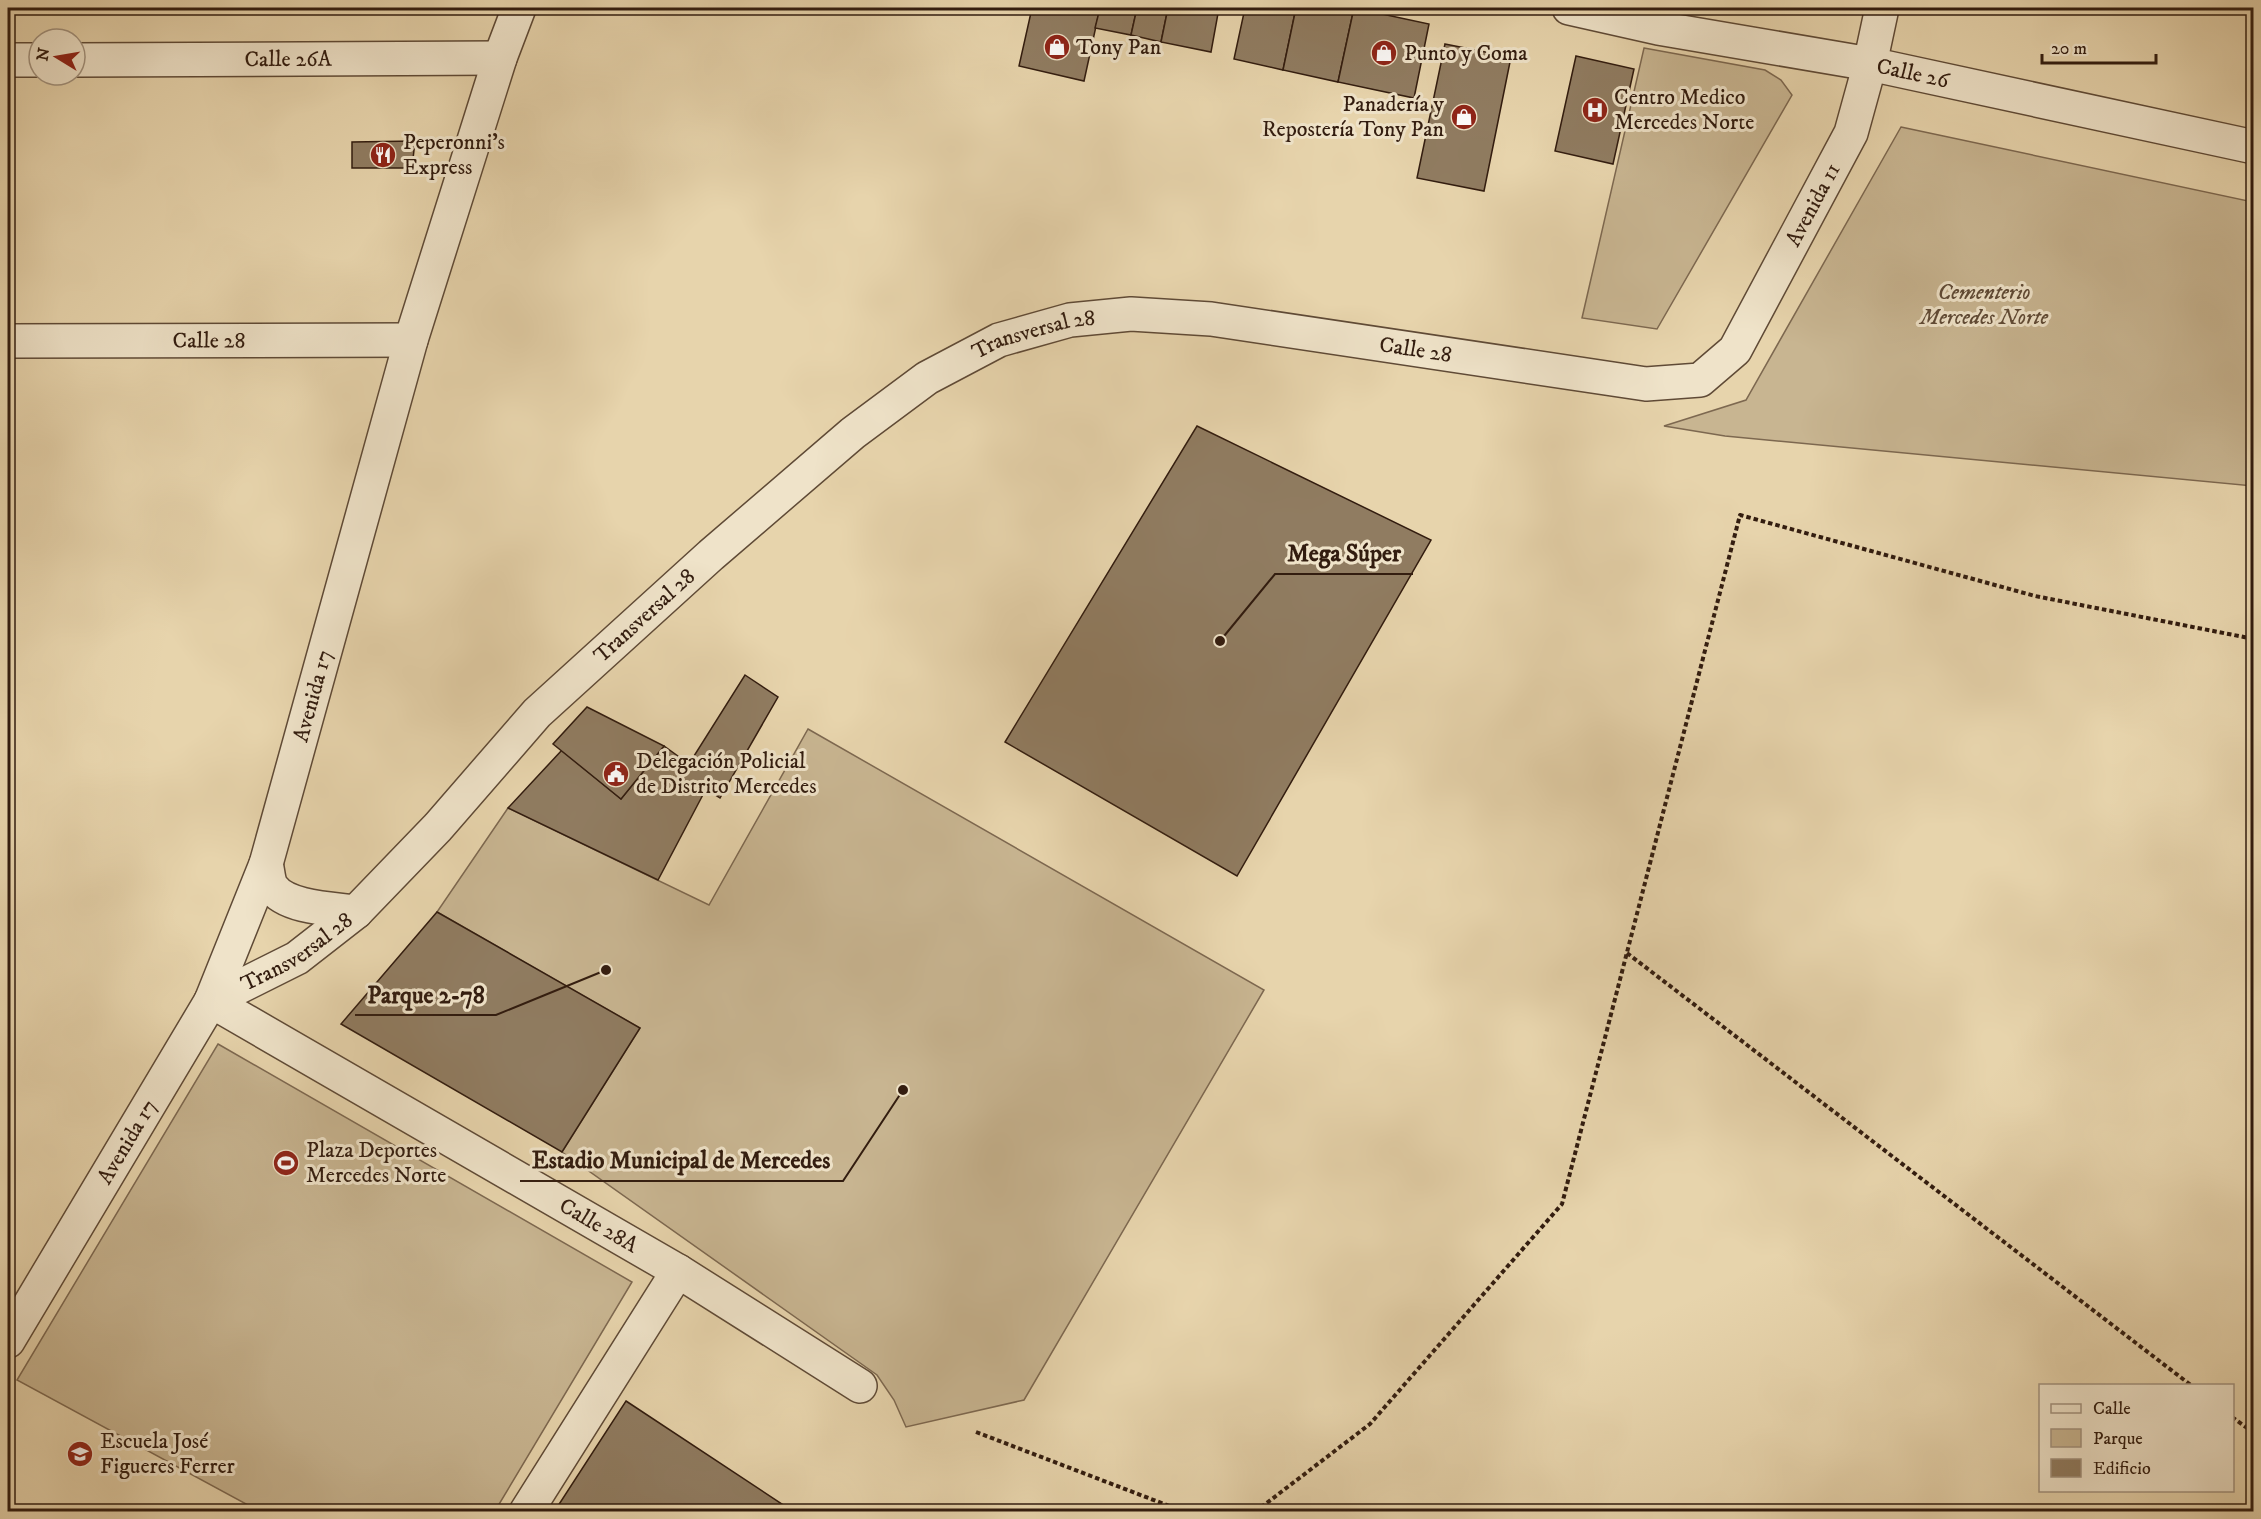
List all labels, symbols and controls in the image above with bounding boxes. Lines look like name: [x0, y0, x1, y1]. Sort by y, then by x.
north arrow: [27, 27, 87, 87]
scale bar: [2042, 27, 2156, 65]
shop icon: Tony Pan: [1042, 32, 1072, 62]
place label: Tony Pan: [1076, 34, 1162, 61]
shop icon: Punto y Coma: [1369, 38, 1399, 68]
text: 20 m: [2051, 38, 2087, 60]
place label: Punto y Coma: [1404, 40, 1528, 67]
street label: Calle 26A: [244, 45, 333, 73]
text: N: [32, 46, 54, 63]
street label: Calle 26: [1874, 52, 1953, 95]
place label: Centro Medico Mercedes Norte: [1614, 84, 1754, 136]
place label: Panadería y Repostería Tony Pan: [1262, 91, 1445, 143]
hospital icon: Centro Medico Mercedes Norte: [1580, 95, 1610, 125]
shop icon: Panadería y Repostería Tony Pan: [1449, 102, 1479, 132]
place label: Peperonni's Express: [403, 129, 505, 181]
restaurant icon: Peperonni's Express: [368, 140, 398, 170]
street label: Avenida 11: [1779, 158, 1846, 251]
park label: Cementerio Mercedes Norte: [1918, 279, 2049, 331]
street label: Transversal 28: [967, 304, 1096, 365]
street label: Calle 28: [173, 327, 245, 354]
street label: Calle 28: [1378, 331, 1454, 368]
callout: Mega Súper: [1275, 532, 1413, 574]
text: Mega Súper: [1287, 539, 1402, 569]
street label: Transversal 28: [588, 563, 701, 668]
street label: Avenida 17: [287, 647, 338, 745]
place label: Delegación Policial de Distrito Mercedes: [636, 748, 817, 800]
public building icon: Delegación Policial de Distrito Mercedes: [601, 759, 631, 789]
street label: Transversal 28: [236, 906, 358, 997]
callout: Parque 2-78: [355, 973, 496, 1015]
text: Parque 2-78: [367, 981, 485, 1011]
street label: Avenida 17: [91, 1094, 163, 1189]
place label: Plaza Deportes Mercedes Norte: [306, 1137, 446, 1189]
callout: Estadio Municipal de Mercedes: [520, 1139, 843, 1181]
text: Estadio Municipal de Mercedes: [532, 1146, 830, 1176]
sports icon: Plaza Deportes Mercedes Norte: [271, 1148, 301, 1178]
street label: Calle 28A: [555, 1192, 644, 1259]
legend: [2039, 1384, 2234, 1492]
text: Calle: [2093, 1398, 2131, 1420]
place label: Escuela José Figueres Ferrer: [100, 1428, 235, 1480]
text: Parque: [2093, 1428, 2143, 1450]
school or university icon: Escuela José Figueres Ferrer: [65, 1439, 95, 1469]
text: Edificio: [2093, 1458, 2151, 1480]

